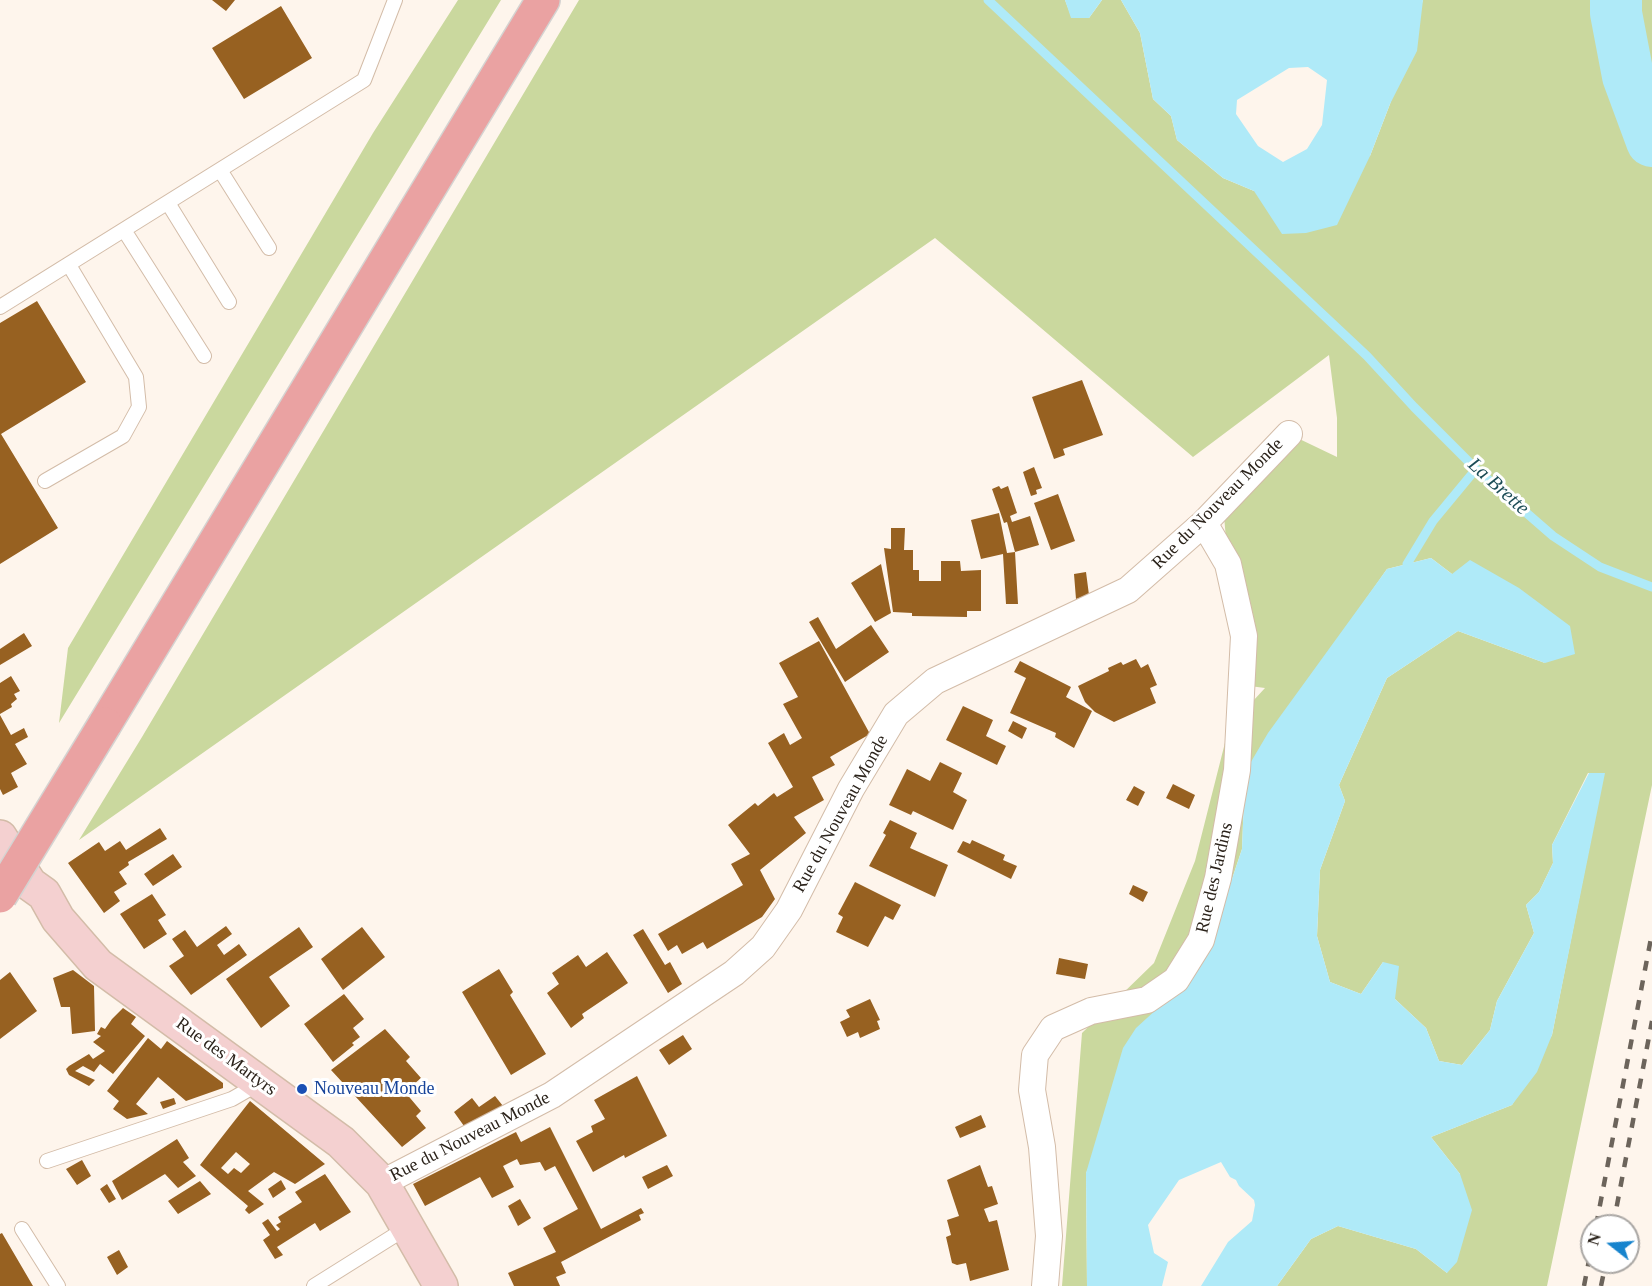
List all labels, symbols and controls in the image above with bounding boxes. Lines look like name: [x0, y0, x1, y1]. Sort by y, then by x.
street label: Rue du Nouveau Monde: [1148, 434, 1288, 574]
water label: La Brette: [1462, 453, 1534, 521]
street label: Rue du Nouveau Monde: [789, 732, 893, 896]
street label: Rue des Jardins: [1192, 821, 1238, 935]
street label: Rue des Martyrs: [172, 1013, 280, 1101]
place label: Nouveau Monde: [314, 1078, 434, 1100]
marker: Nouveau Monde: [295, 1082, 309, 1096]
street label: Rue du Nouveau Monde: [386, 1087, 554, 1187]
north arrow: [1580, 1214, 1640, 1274]
text: N: [1584, 1231, 1604, 1247]

